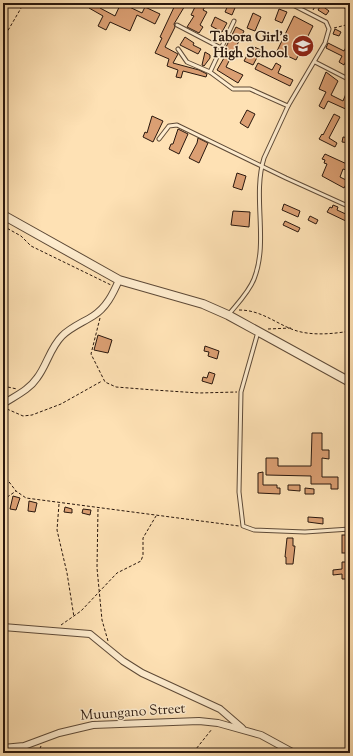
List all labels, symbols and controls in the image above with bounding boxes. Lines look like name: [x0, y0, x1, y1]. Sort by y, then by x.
place label: Tabora Girl's High School: [210, 28, 288, 64]
school or university icon: Tabora Girl's High School: [290, 33, 316, 59]
street label: Muungano Street: [80, 699, 186, 727]

